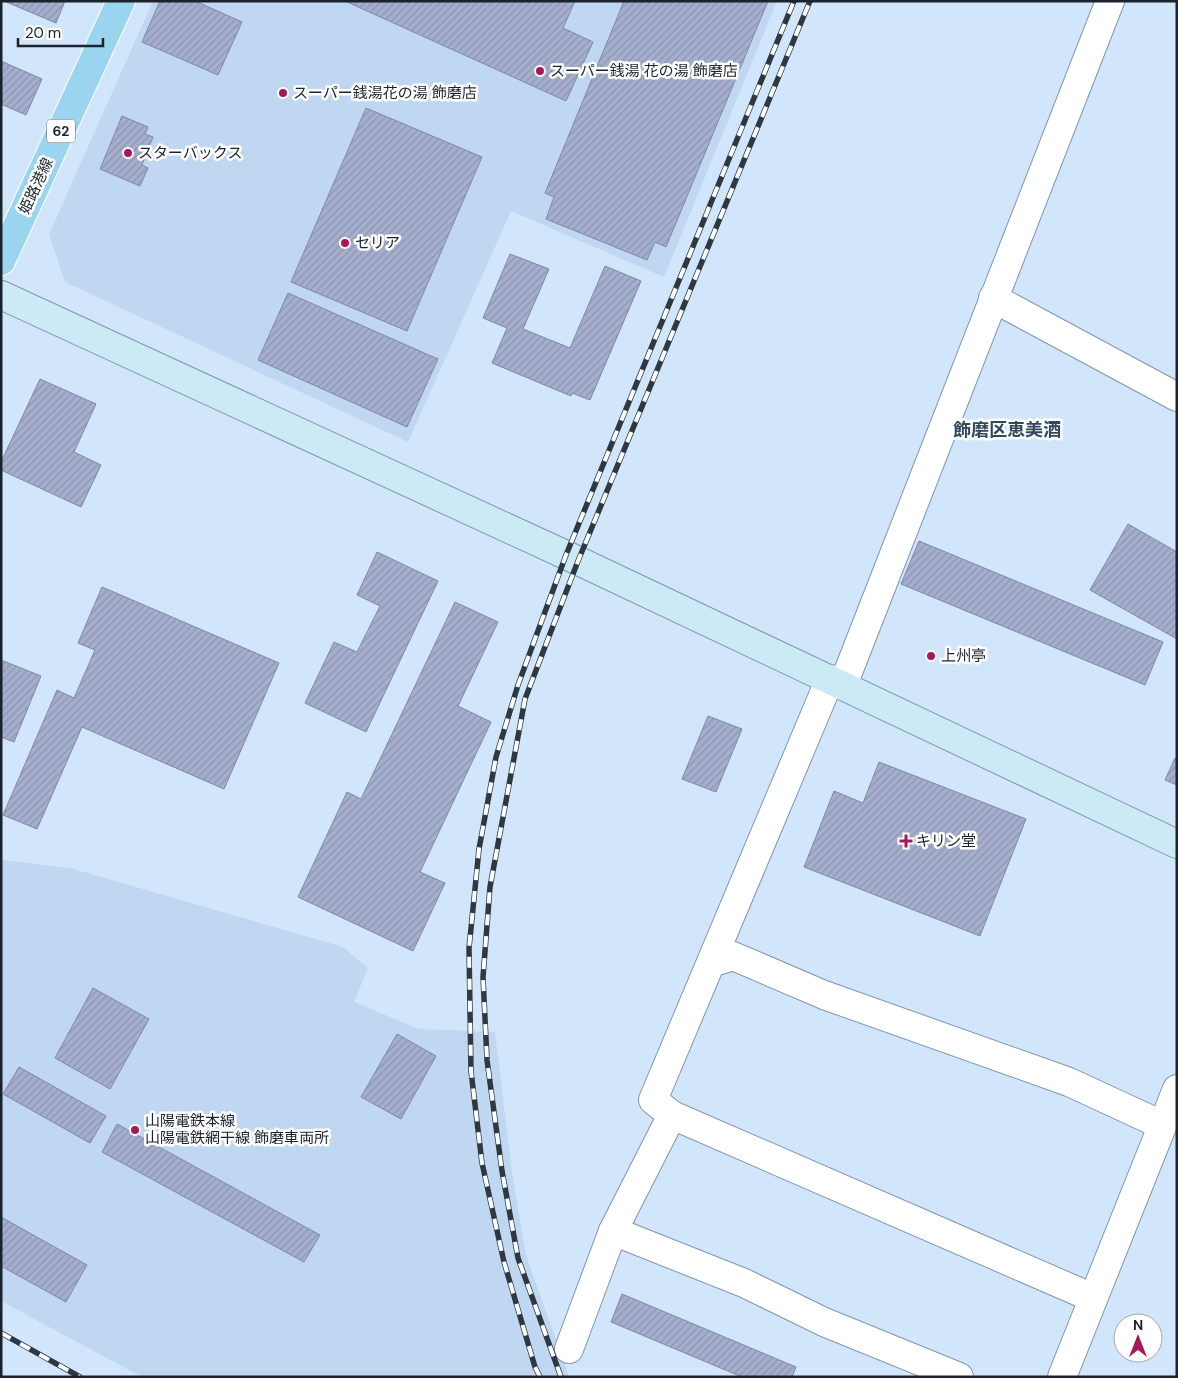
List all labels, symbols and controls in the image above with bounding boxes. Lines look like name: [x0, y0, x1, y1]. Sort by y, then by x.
scale bar: [18, 15, 102, 47]
text: 20 m: [25, 23, 61, 43]
place label: スーパー銭湯 花の湯 飾磨店: [550, 61, 738, 81]
marker: スーパー銭湯 花の湯 飾磨店: [534, 65, 546, 77]
place label: スーパー銭湯花の湯 飾磨店: [293, 83, 477, 103]
marker: スーパー銭湯花の湯 飾磨店: [277, 87, 289, 99]
road number: 62: [47, 120, 75, 142]
place label: スターバックス: [138, 143, 242, 163]
marker: スターバックス: [122, 147, 134, 159]
street label: 姫路港線: [14, 155, 58, 217]
place label: セリア: [355, 233, 400, 253]
marker: セリア: [339, 237, 351, 249]
district label: 飾磨区恵美酒: [953, 418, 1061, 442]
place label: 上州亭: [941, 646, 986, 666]
marker: 上州亭: [925, 650, 937, 662]
place label: キリン堂: [916, 831, 976, 851]
marker: キリン堂: [900, 835, 912, 847]
place label: 山陽電鉄本線 山陽電鉄網干線 飾磨車両所: [145, 1111, 329, 1148]
marker: 山陽電鉄本線 山陽電鉄網干線 飾磨車両所: [129, 1124, 141, 1136]
north arrow: [1113, 1313, 1163, 1363]
text: N: [1133, 1316, 1143, 1334]

